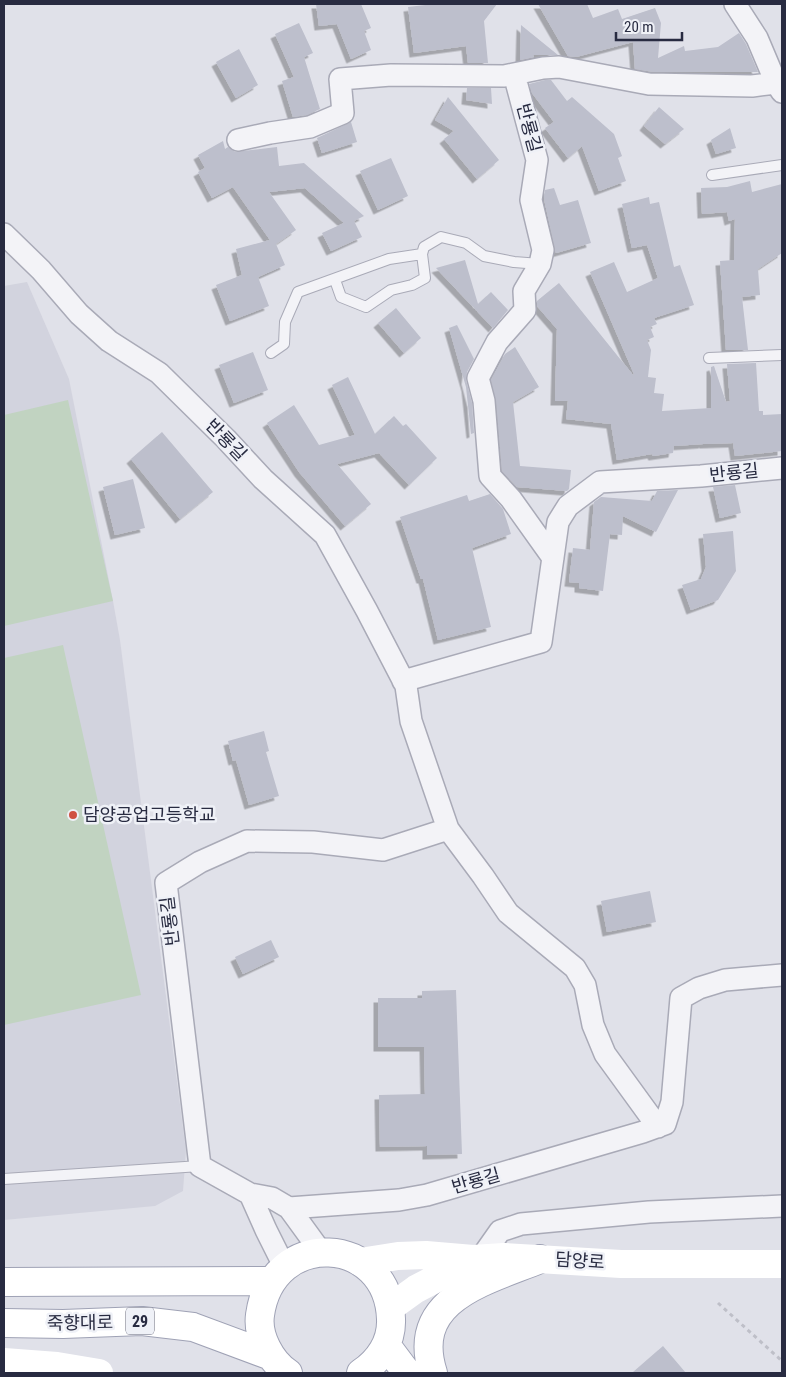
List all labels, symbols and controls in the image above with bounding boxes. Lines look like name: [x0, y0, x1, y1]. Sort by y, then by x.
scale bar: [616, 10, 682, 42]
text: 20 m: [624, 18, 654, 36]
street label: 반룡길: [513, 101, 546, 155]
street label: 반룡길: [202, 414, 251, 465]
street label: 반룡길: [708, 459, 760, 486]
place label: 담양공업고등학교: [83, 804, 215, 825]
marker: 담양공업고등학교: [67, 809, 79, 821]
street label: 반룡길: [156, 895, 183, 947]
street label: 반룡길: [449, 1164, 503, 1197]
street label: 담양로: [555, 1248, 606, 1273]
road number: 29: [126, 1308, 154, 1334]
street label: 죽향대로: [47, 1311, 113, 1334]

